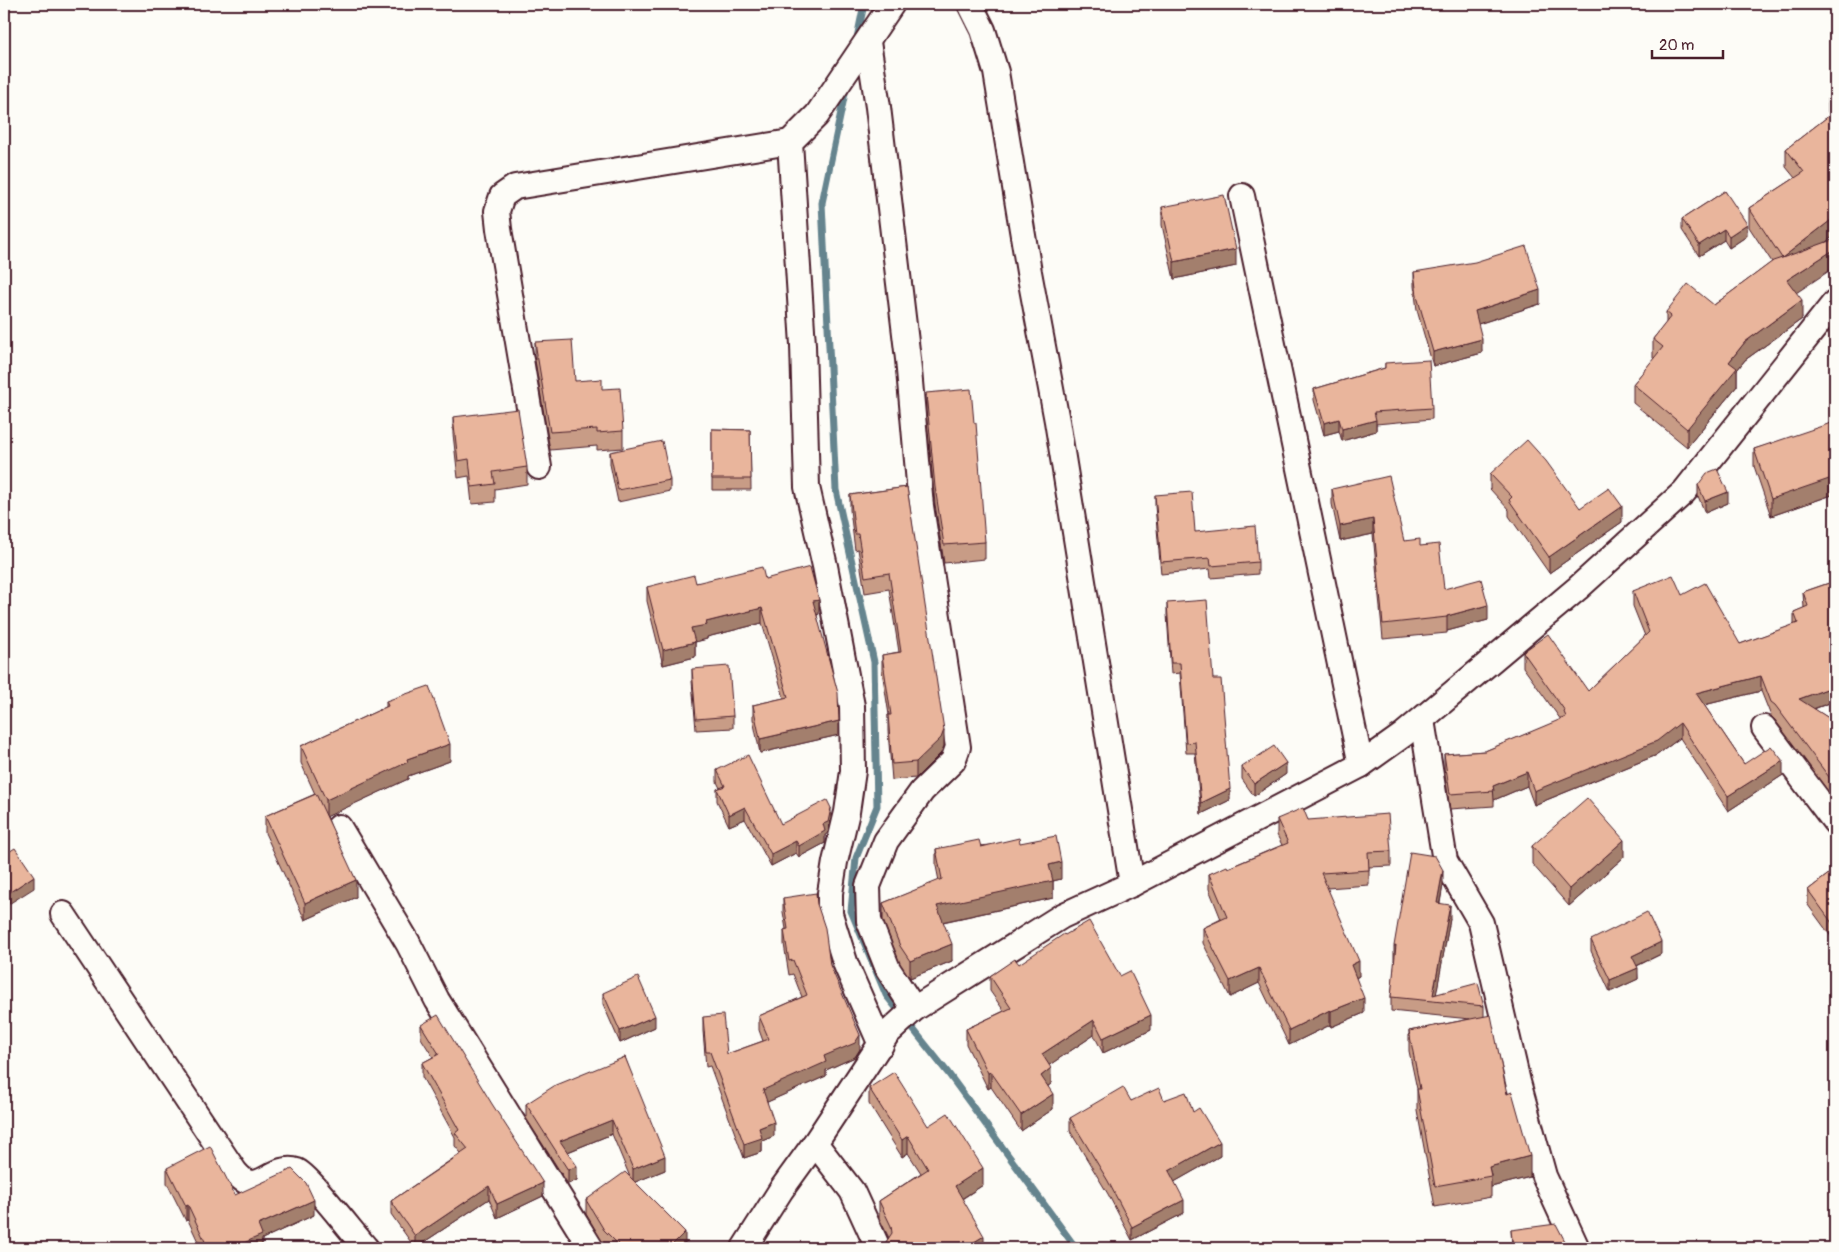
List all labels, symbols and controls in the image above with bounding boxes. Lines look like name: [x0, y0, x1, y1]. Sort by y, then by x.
scale bar: [1652, 28, 1723, 60]
text: 20 m: [1659, 36, 1694, 55]

